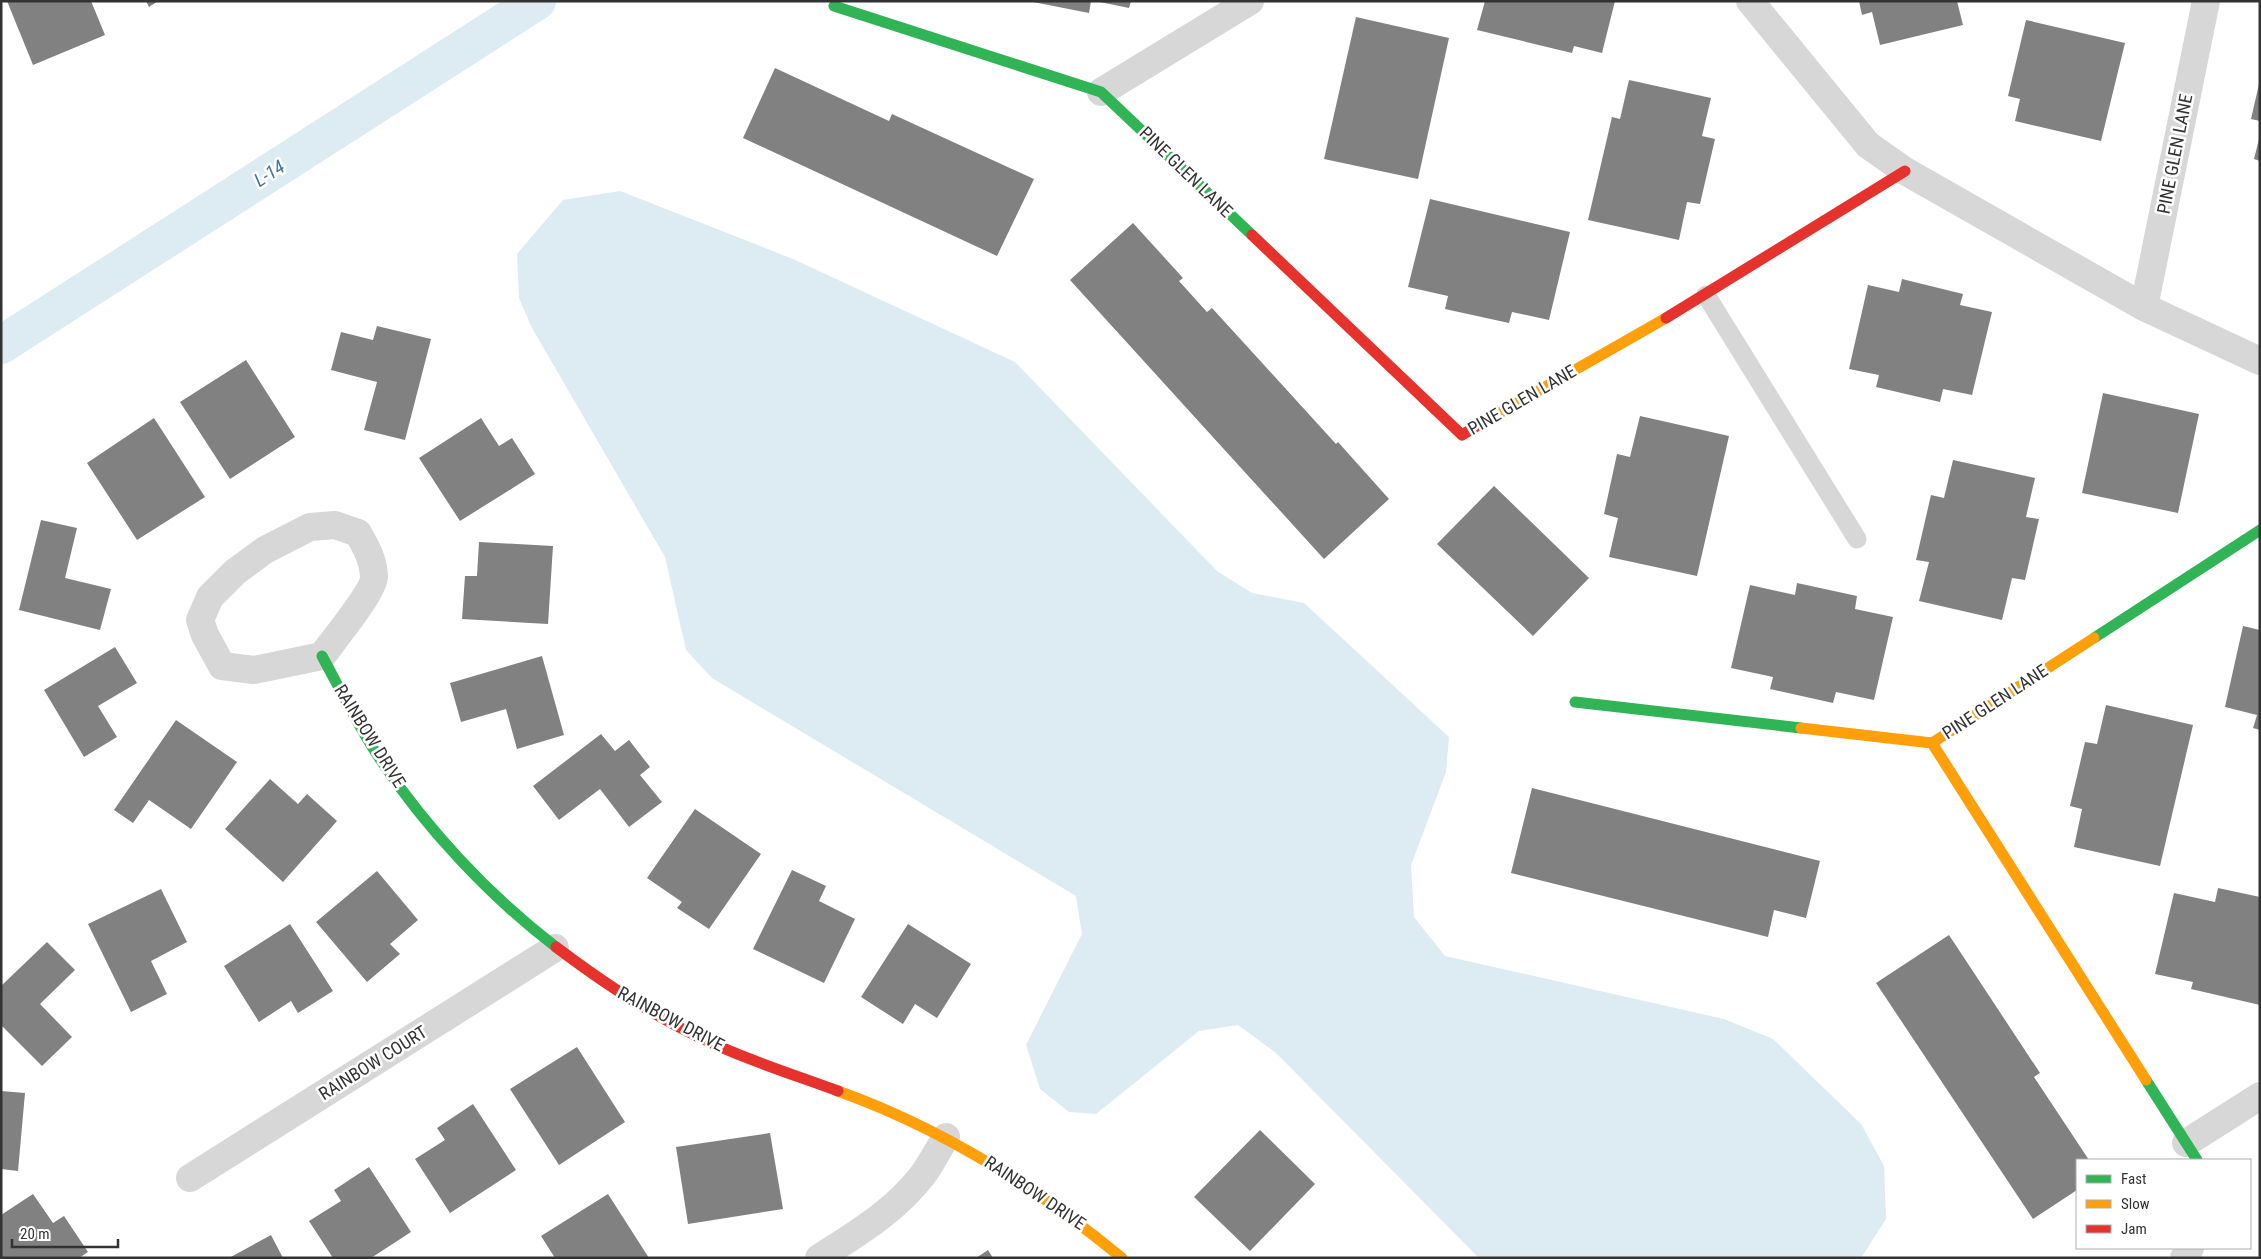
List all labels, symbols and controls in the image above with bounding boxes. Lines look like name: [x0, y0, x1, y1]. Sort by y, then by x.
street label: PINE GLEN LANE: [2153, 92, 2196, 215]
street label: PINE GLEN LANE: [1135, 122, 1237, 221]
water label: L-14: [250, 155, 289, 192]
street label: PINE GLEN LANE: [1464, 360, 1580, 439]
street label: PINE GLEN LANE: [1938, 660, 2051, 743]
street label: RAINBOW DRIVE: [330, 680, 410, 791]
street label: RAINBOW DRIVE: [614, 982, 728, 1055]
street label: RAINBOW COURT: [315, 1021, 431, 1104]
street label: RAINBOW DRIVE: [981, 1151, 1090, 1234]
legend: [2076, 1159, 2251, 1249]
text: Fast: [2121, 1170, 2146, 1188]
text: Slow: [2121, 1195, 2150, 1213]
scale bar: [12, 1216, 119, 1248]
text: Jam: [2121, 1220, 2147, 1238]
text: 20 m: [20, 1225, 50, 1243]

